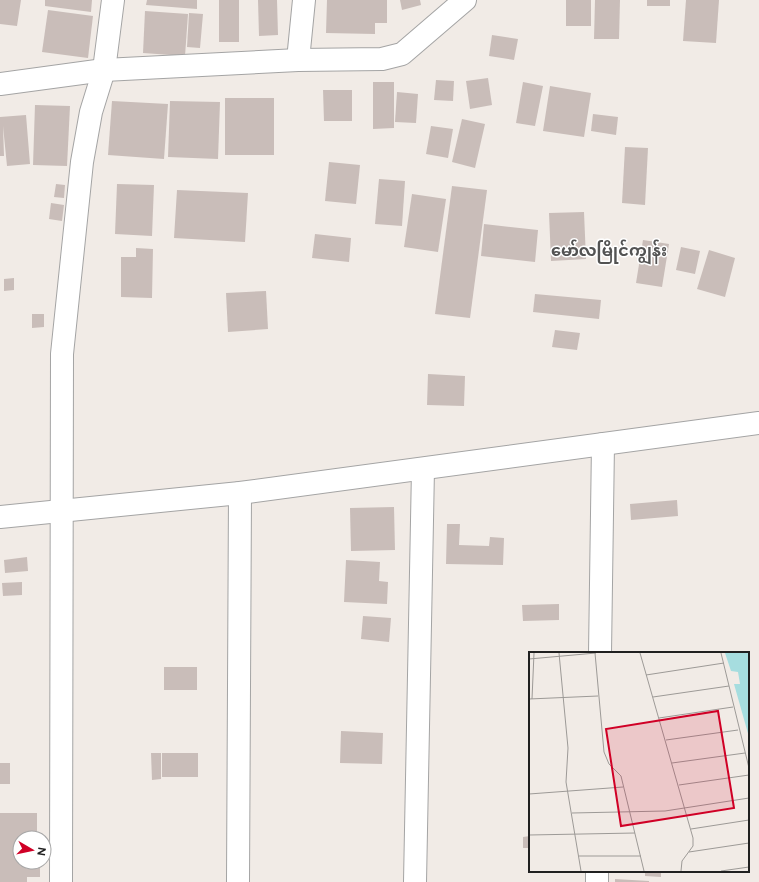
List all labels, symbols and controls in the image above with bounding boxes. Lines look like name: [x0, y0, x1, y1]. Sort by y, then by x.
district label: မော်လမြိုင်ကျွန်း: [551, 239, 667, 265]
inset map: [529, 652, 749, 872]
north arrow: [12, 830, 52, 870]
text: N: [34, 846, 48, 857]

